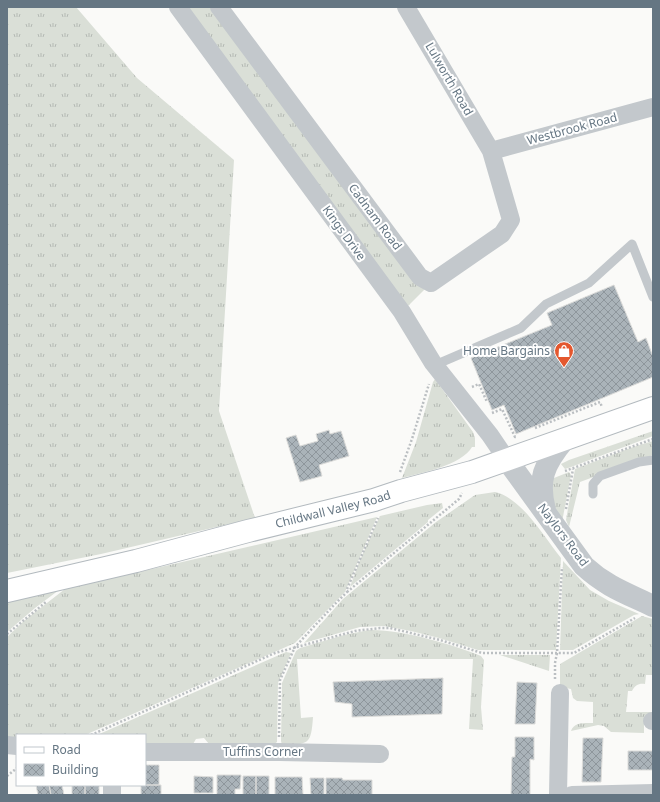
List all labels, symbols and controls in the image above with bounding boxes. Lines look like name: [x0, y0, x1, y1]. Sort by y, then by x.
street label: Lulworth Road: [422, 39, 477, 119]
street label: Westbrook Road: [525, 108, 619, 149]
street label: Cadnam Road: [345, 180, 406, 253]
street label: Kings Drive: [319, 202, 370, 264]
shop icon: Home Bargains: [553, 340, 575, 368]
place label: Home Bargains: [463, 342, 550, 359]
street label: Childwall Valley Road: [273, 486, 393, 532]
street label: Naylors Road: [534, 500, 593, 570]
legend: [16, 734, 146, 786]
text: Road: [52, 741, 81, 758]
street label: Tuffins Corner: [223, 743, 303, 760]
text: Building: [52, 761, 99, 778]

